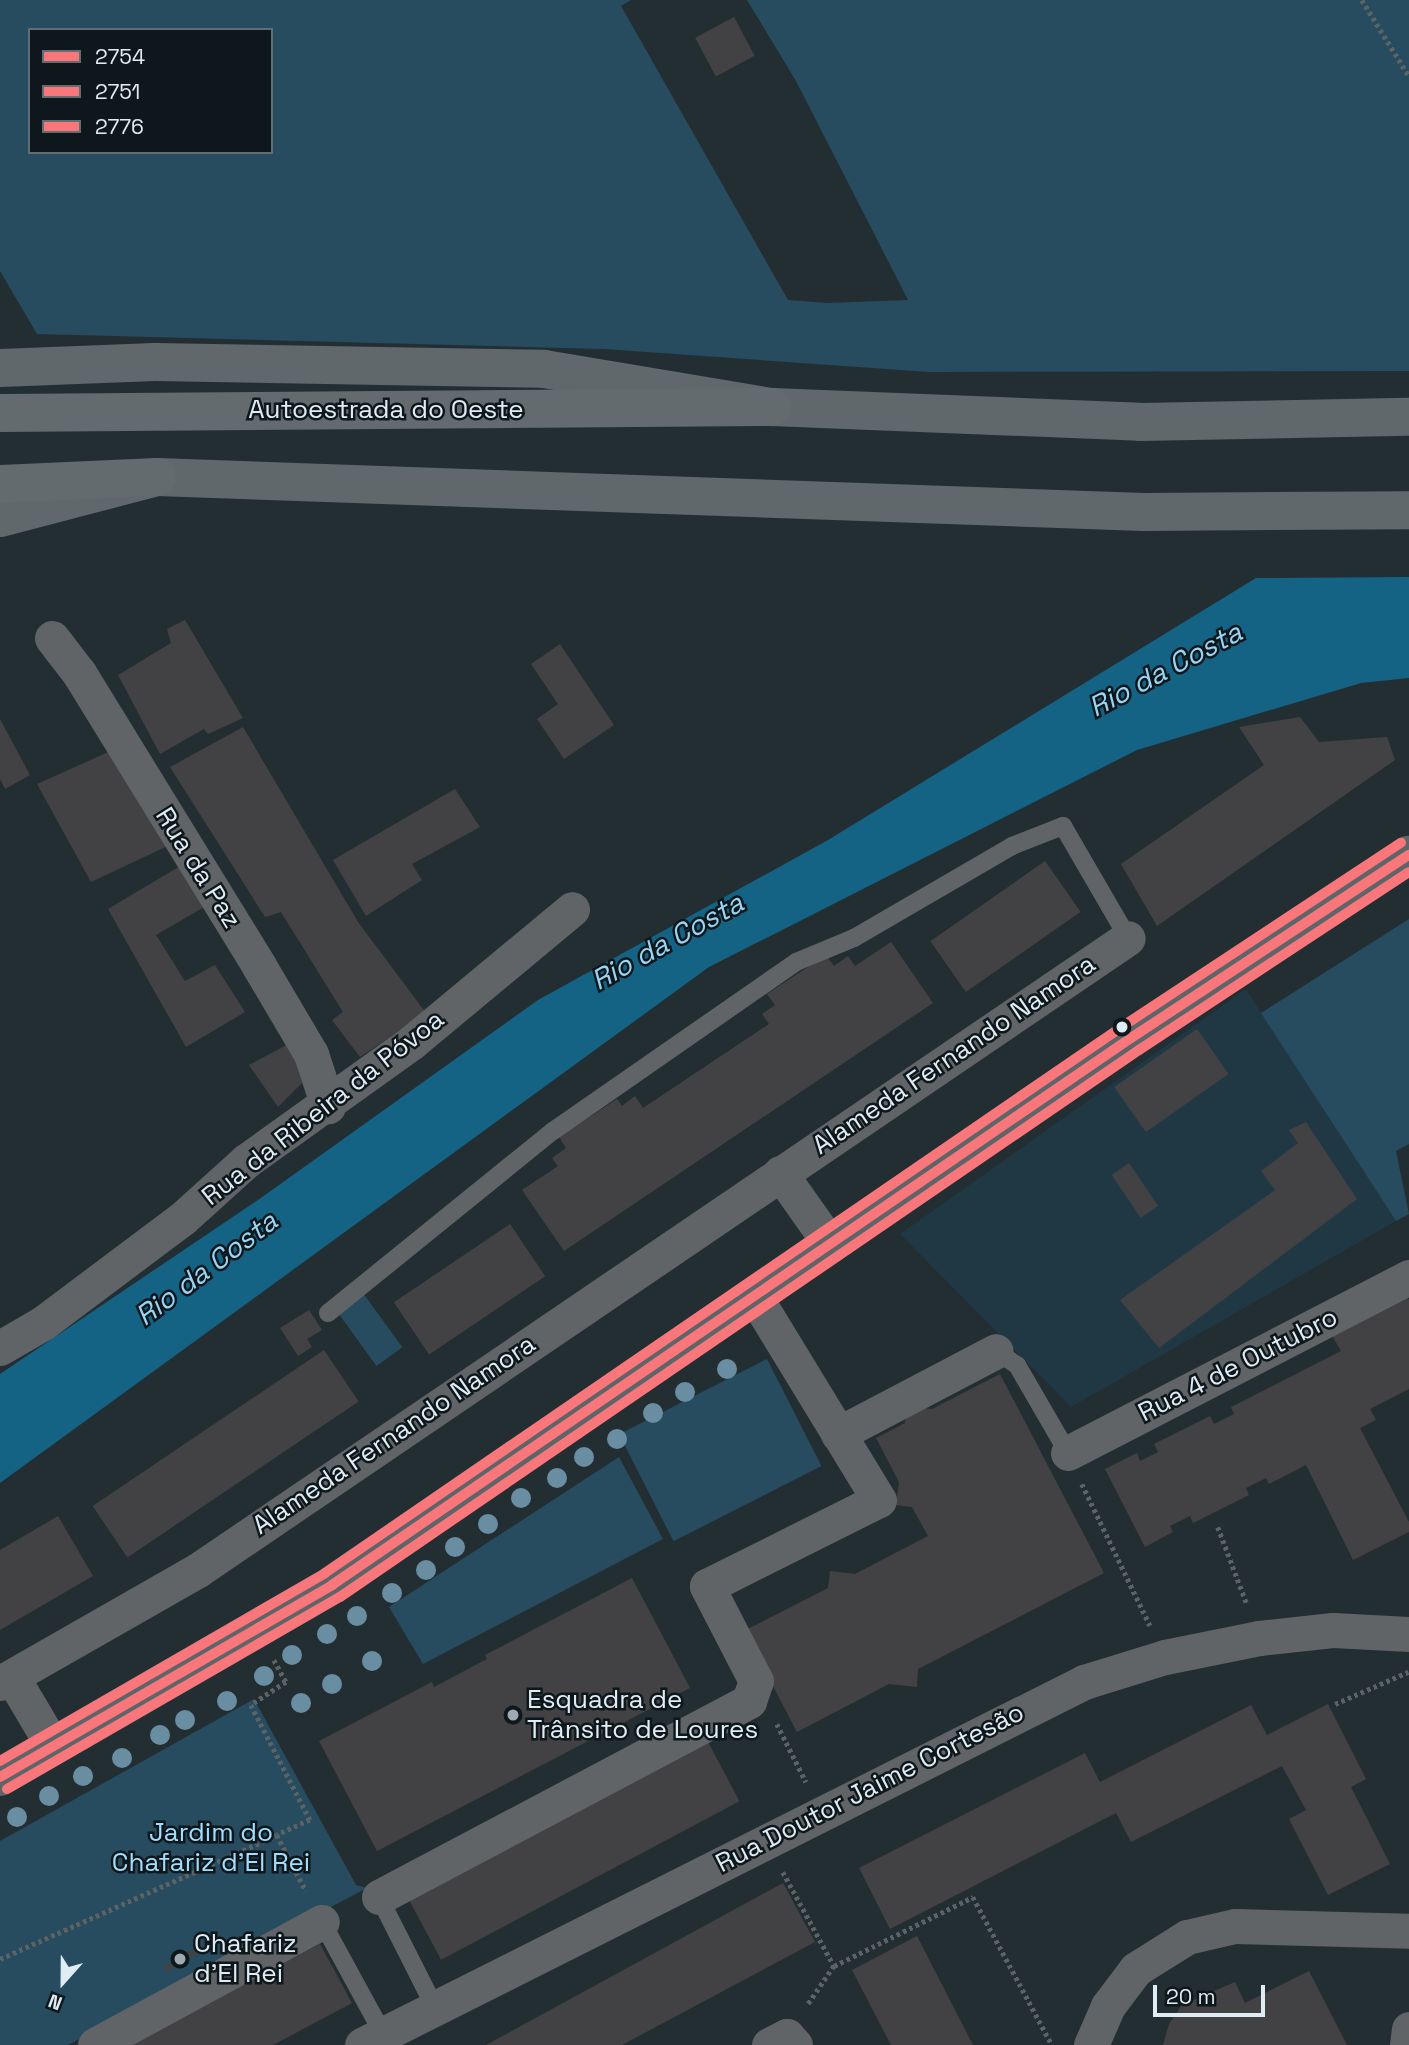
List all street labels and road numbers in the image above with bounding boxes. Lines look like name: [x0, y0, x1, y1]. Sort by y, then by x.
street label: Autoestrada do Oeste: [248, 394, 524, 426]
street label: Rua da Paz: [149, 802, 247, 934]
street label: Alameda Fernando Namora: [807, 949, 1101, 1161]
street label: Rua da Ribeira da Póvoa: [196, 1004, 450, 1212]
street label: Rua 4 de Outubro: [1133, 1301, 1343, 1429]
street label: Alameda Fernando Namora: [247, 1329, 541, 1541]
street label: Rua Doutor Jaime Cortesão: [711, 1697, 1029, 1879]

